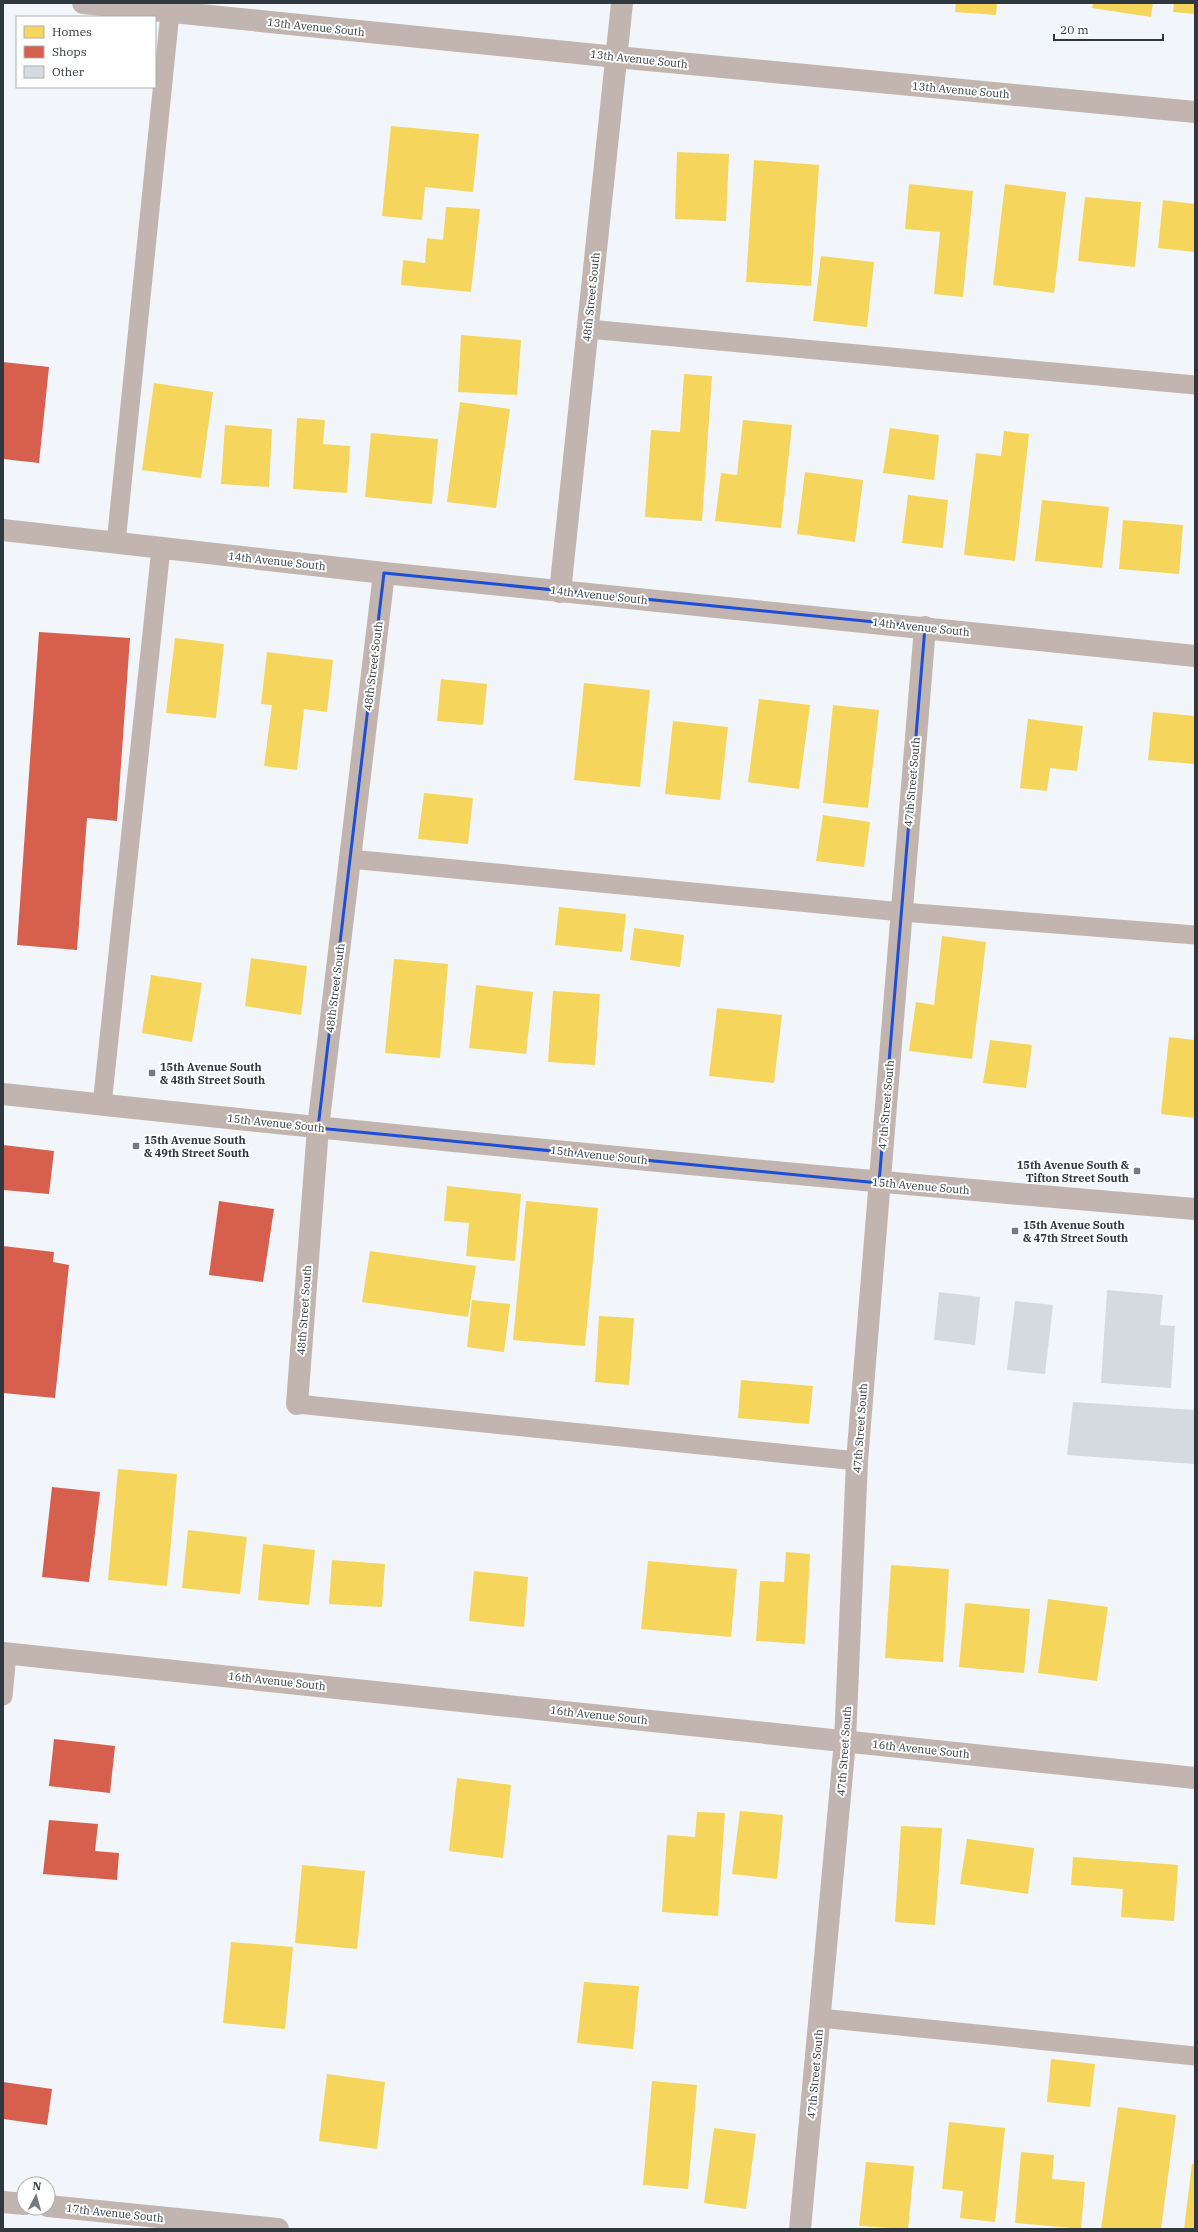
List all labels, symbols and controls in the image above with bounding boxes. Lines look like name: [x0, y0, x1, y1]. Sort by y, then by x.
street label: 13th Avenue South: [267, 15, 366, 39]
legend: [16, 16, 156, 88]
scale bar: [1054, 16, 1163, 42]
text: 20 m: [1060, 22, 1089, 37]
text: Homes: [52, 24, 92, 39]
text: Shops: [52, 44, 87, 59]
street label: 13th Avenue South: [590, 47, 689, 71]
text: Other: [52, 64, 85, 79]
street label: 13th Avenue South: [912, 79, 1011, 101]
street label: 48th Street South: [579, 251, 603, 343]
street label: 14th Avenue South: [228, 549, 327, 573]
street label: 14th Avenue South: [550, 583, 649, 607]
street label: 14th Avenue South: [872, 615, 971, 639]
street label: 48th Street South: [361, 620, 385, 712]
street label: 47th Street South: [901, 736, 923, 828]
street label: 48th Street South: [323, 942, 347, 1034]
street label: 47th Street South: [875, 1059, 897, 1151]
place label: 15th Avenue South & 48th Street South: [160, 1060, 265, 1087]
marker: 15th Avenue South & 48th Street South: [147, 1068, 157, 1078]
street label: 15th Avenue South: [227, 1111, 326, 1135]
place label: 15th Avenue South & 49th Street South: [144, 1133, 249, 1160]
marker: 15th Avenue South & 49th Street South: [131, 1141, 141, 1151]
street label: 15th Avenue South: [550, 1143, 649, 1167]
place label: 15th Avenue South & Tifton Street South: [1017, 1158, 1129, 1185]
marker: 15th Avenue South & Tifton Street South: [1132, 1166, 1142, 1176]
street label: 15th Avenue South: [872, 1175, 971, 1197]
place label: 15th Avenue South & 47th Street South: [1023, 1218, 1128, 1245]
marker: 15th Avenue South & 47th Street South: [1010, 1226, 1020, 1236]
street label: 48th Street South: [294, 1264, 314, 1355]
street label: 47th Street South: [850, 1382, 870, 1473]
street label: 16th Avenue South: [228, 1669, 327, 1693]
street label: 16th Avenue South: [550, 1703, 649, 1727]
street label: 47th Street South: [834, 1705, 854, 1796]
street label: 16th Avenue South: [872, 1737, 971, 1761]
street label: 47th Street South: [804, 2028, 826, 2120]
north arrow: [16, 2176, 56, 2216]
text: N: [32, 2179, 42, 2194]
street label: 17th Avenue South: [66, 2201, 165, 2225]

